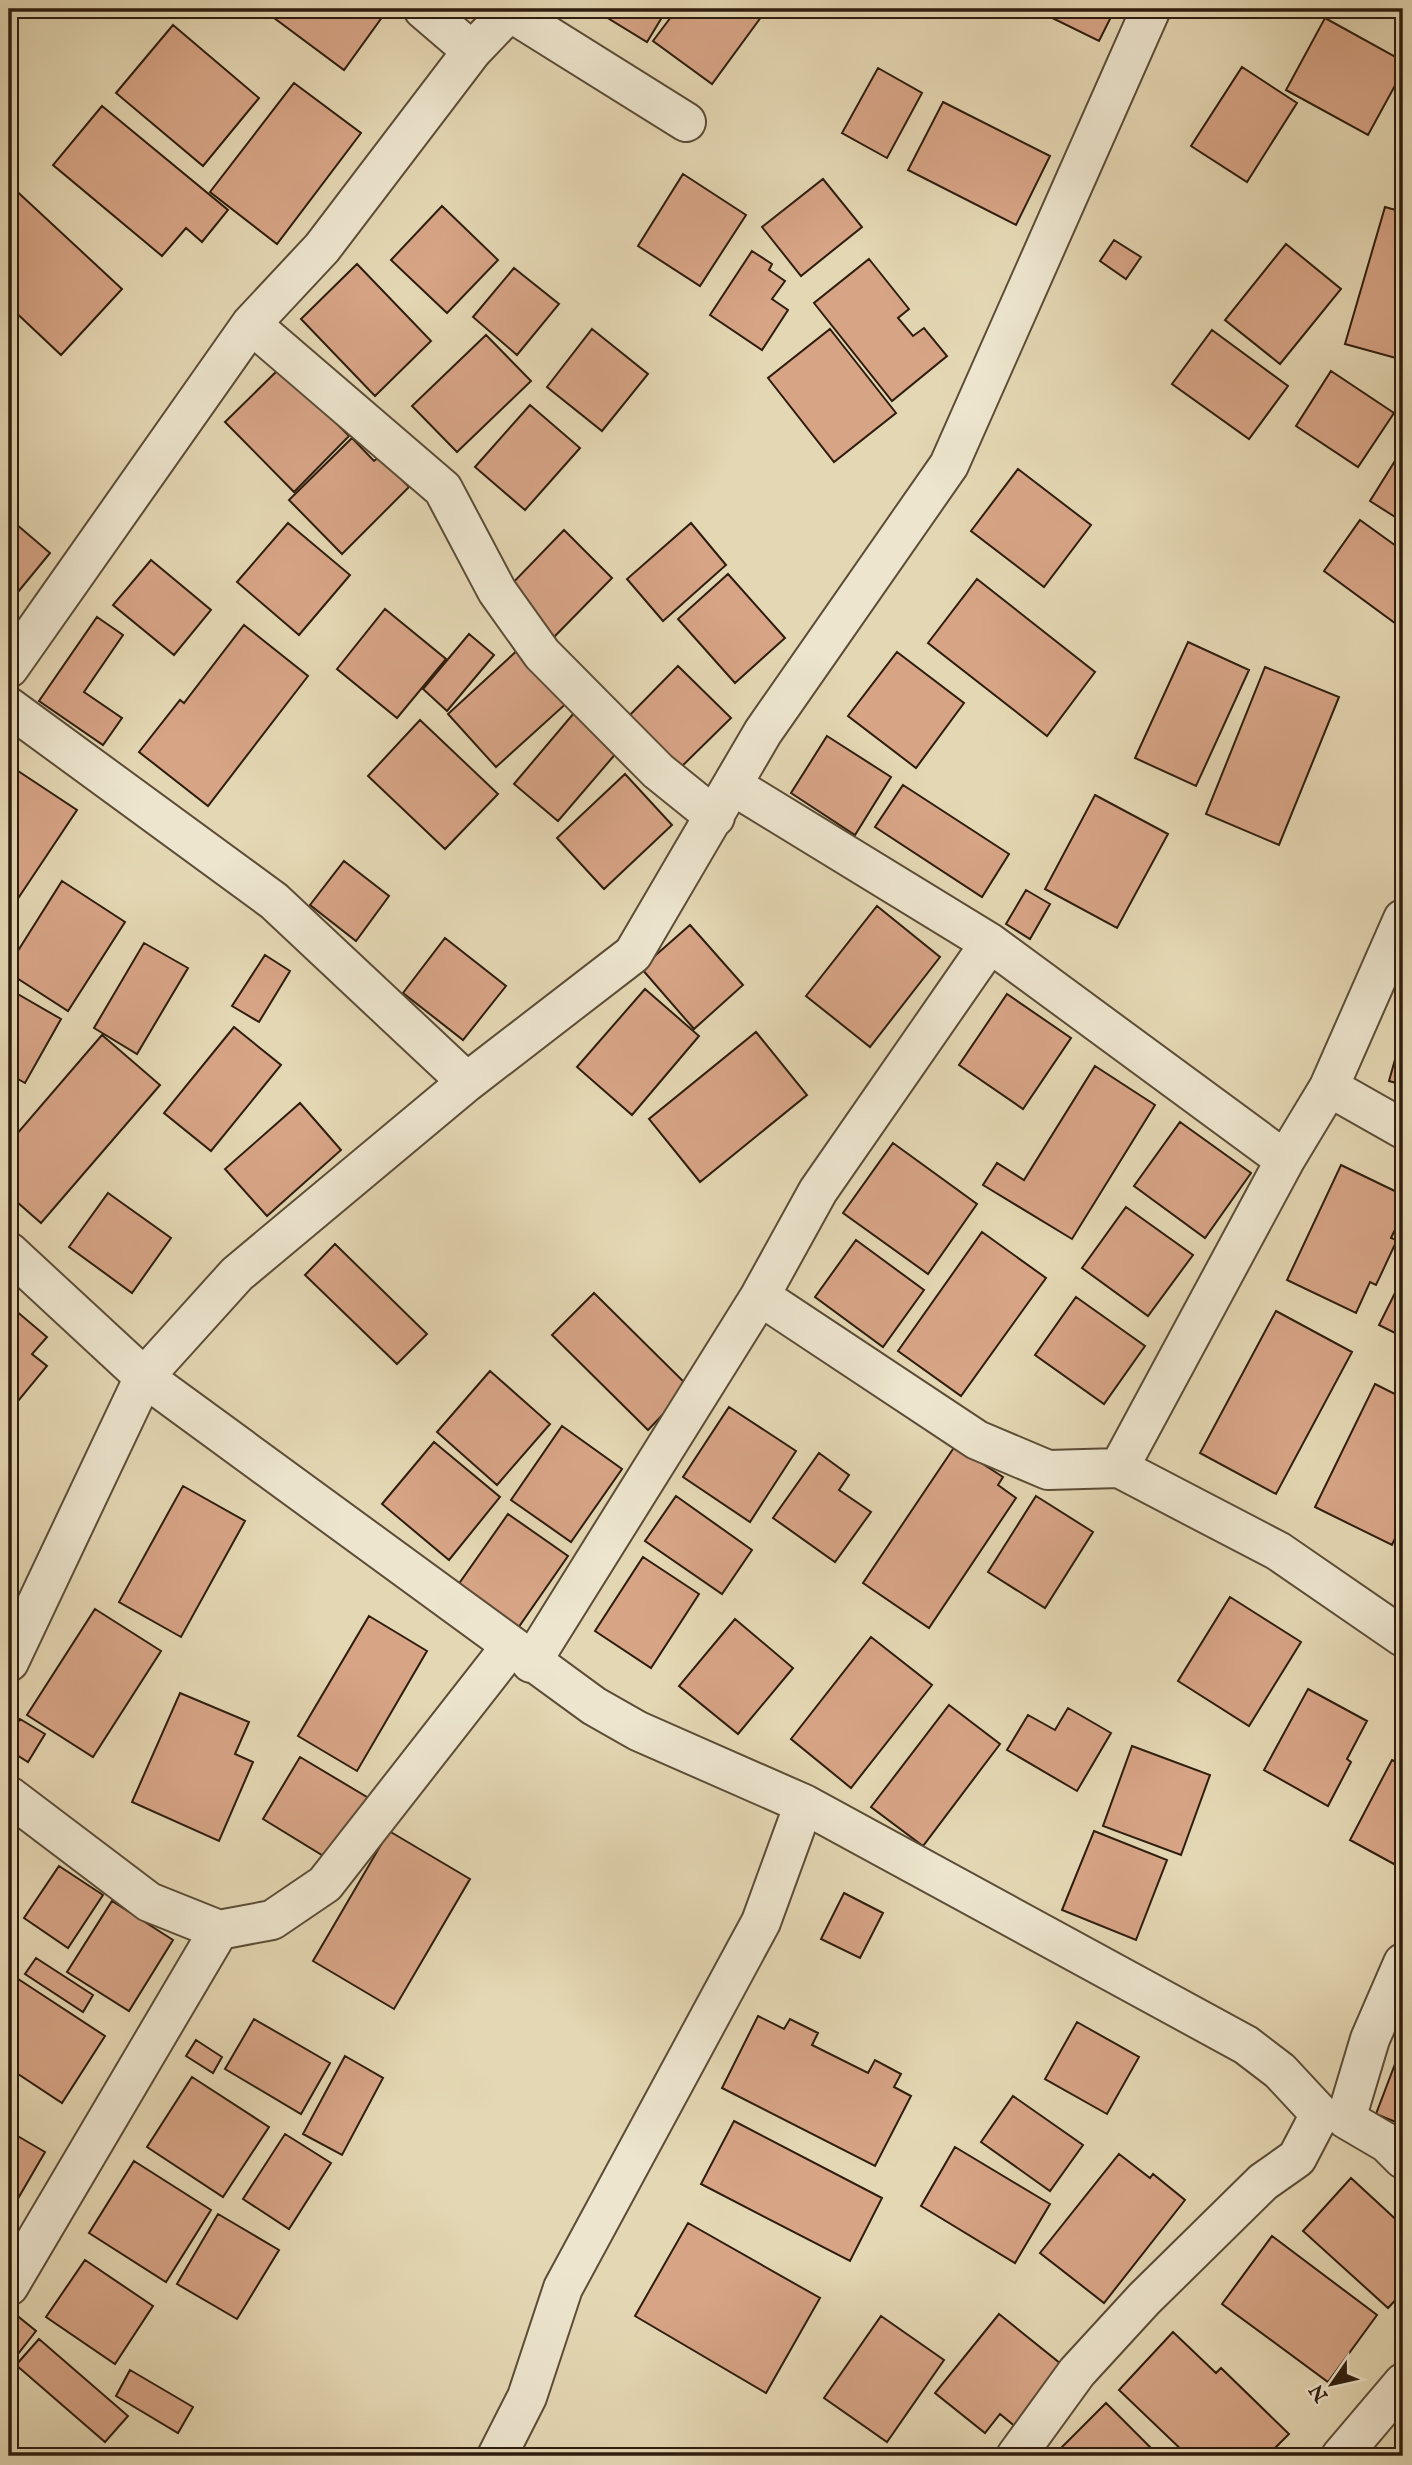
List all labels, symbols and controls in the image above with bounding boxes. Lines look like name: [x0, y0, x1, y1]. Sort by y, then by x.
north arrow: [1296, 2350, 1366, 2420]
text: N: [1305, 2378, 1335, 2407]

